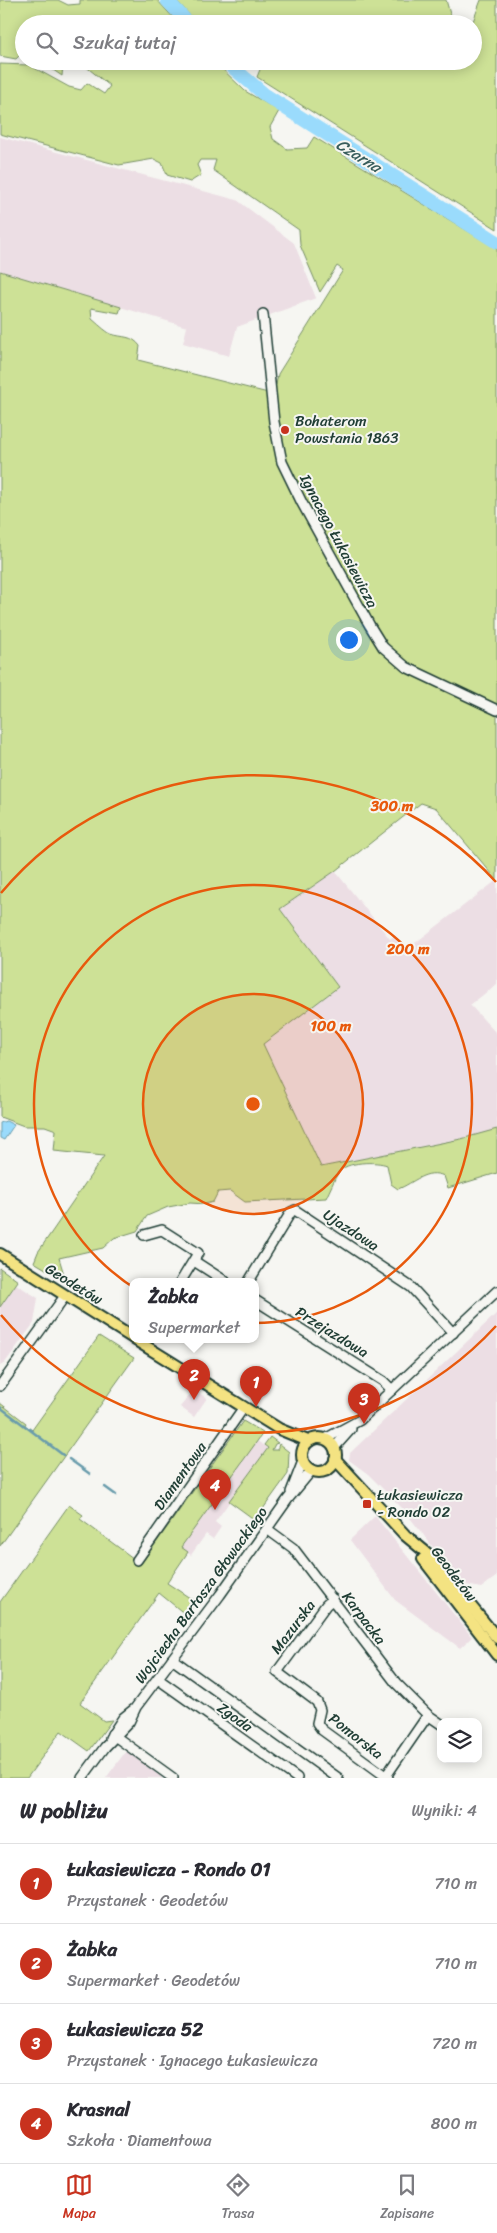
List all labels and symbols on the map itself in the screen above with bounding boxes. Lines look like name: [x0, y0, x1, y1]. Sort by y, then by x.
water label: Czarna: [330, 130, 389, 182]
place label: Bohaterom Powstania 1863: [295, 408, 398, 451]
marker: Bohaterom Powstania 1863: [279, 424, 291, 436]
street label: Ignacego Łukasiewicza: [292, 469, 386, 613]
your location: [336, 627, 362, 653]
text: 300 m: [370, 793, 414, 819]
text: 200 m: [385, 936, 430, 962]
text: 100 m: [311, 1013, 352, 1039]
centre of rings: [244, 1095, 262, 1113]
street label: Ujazdowa: [318, 1202, 385, 1258]
street label: Geodetów: [40, 1256, 109, 1312]
street label: Przejazdowa: [290, 1299, 374, 1365]
pin: 2: [178, 1359, 210, 1400]
pin: 1: [240, 1366, 272, 1407]
pin: 3: [348, 1383, 380, 1424]
street label: Diamentowa: [147, 1436, 214, 1516]
pin: 4: [199, 1469, 231, 1510]
place label: Łukasiewicza - Rondo 02: [377, 1482, 463, 1525]
marker: Łukasiewicza - Rondo 02: [361, 1498, 373, 1510]
street label: Wojciecha Bartosza Głowackiego: [128, 1500, 275, 1689]
street label: Geodetów: [424, 1540, 484, 1608]
street label: Karpacka: [335, 1586, 393, 1651]
street label: Mazurska: [264, 1594, 323, 1660]
street label: Zgoda: [212, 1695, 259, 1739]
street label: Pomorska: [323, 1706, 389, 1766]

